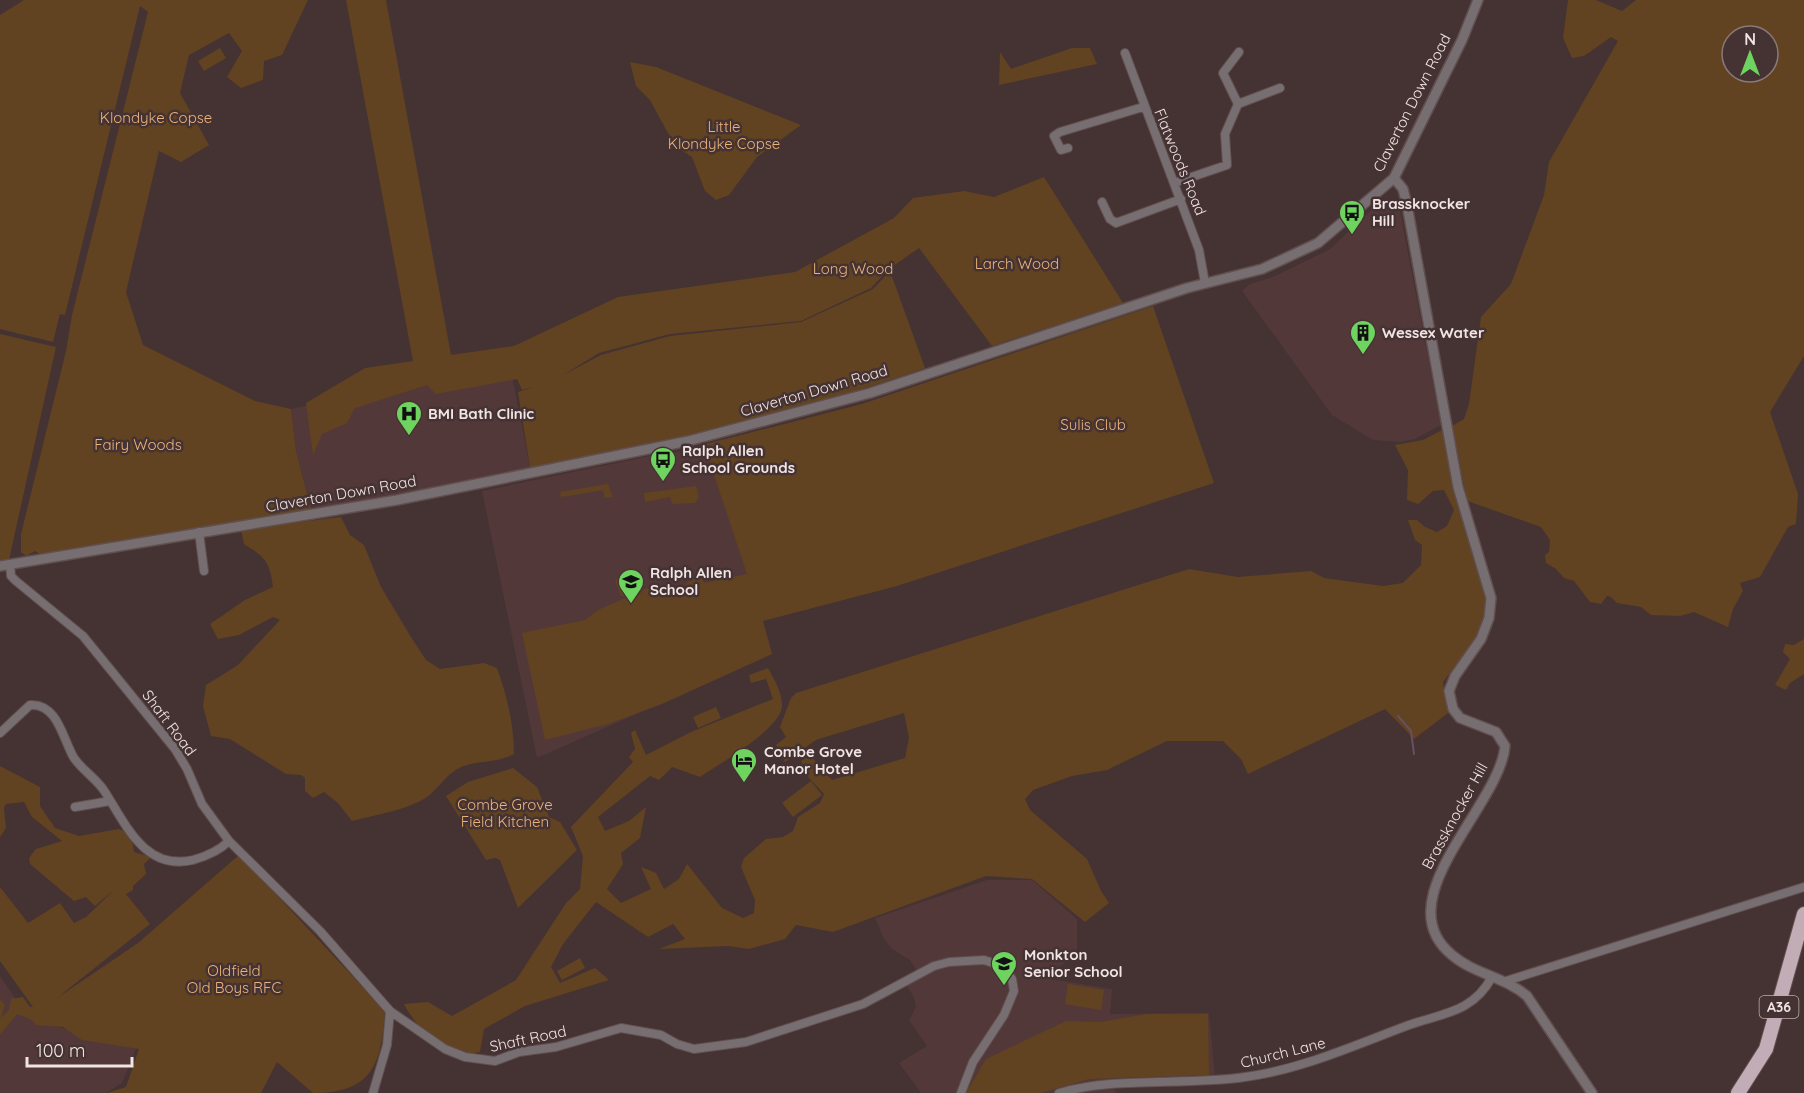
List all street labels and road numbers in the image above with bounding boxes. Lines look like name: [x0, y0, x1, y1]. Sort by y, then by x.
street label: Claverton Down Road: [1369, 31, 1455, 175]
street label: Flatwoods Road: [1150, 106, 1211, 218]
street label: Claverton Down Road: [738, 360, 890, 421]
street label: Claverton Down Road: [264, 471, 418, 516]
street label: Shaft Road: [138, 686, 200, 760]
street label: Brassknocker Hill: [1417, 759, 1492, 872]
road number: A36: [1760, 996, 1798, 1018]
street label: Shaft Road: [488, 1021, 568, 1056]
street label: Church Lane: [1238, 1033, 1327, 1072]

